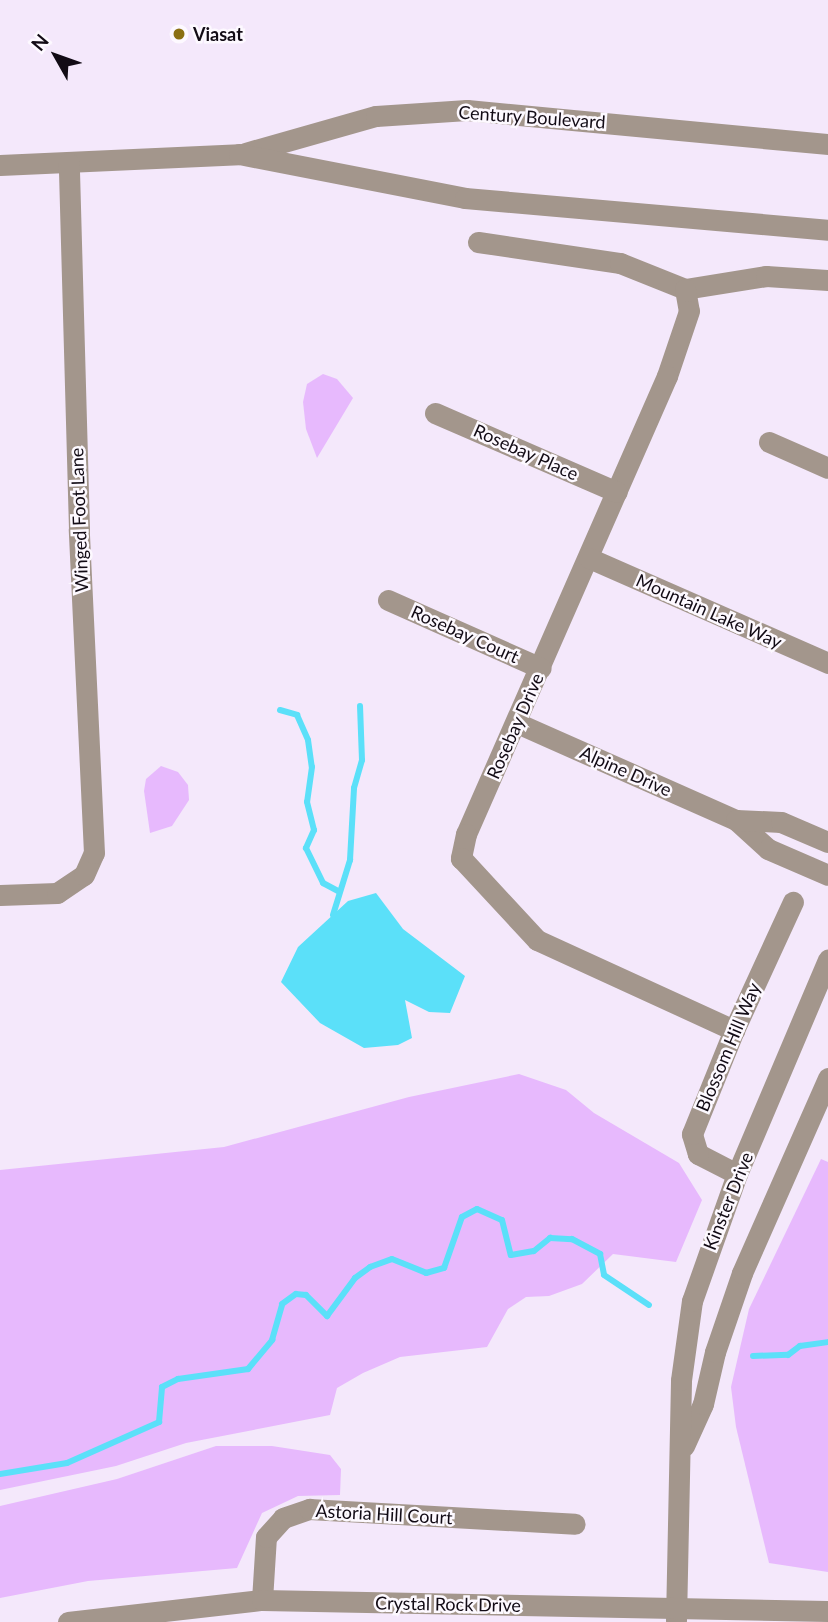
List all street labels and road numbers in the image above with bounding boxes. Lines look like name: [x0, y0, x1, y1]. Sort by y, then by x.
street label: Century Boulevard: [458, 101, 606, 133]
street label: Rosebay Place: [470, 419, 582, 485]
street label: Winged Foot Lane: [66, 447, 92, 593]
street label: Mountain Lake Way: [633, 569, 785, 653]
street label: Rosebay Court: [408, 601, 522, 667]
street label: Rosebay Drive: [482, 670, 548, 782]
street label: Alpine Drive: [577, 741, 675, 801]
street label: Blossom Hill Way: [691, 979, 765, 1115]
street label: Kinster Drive: [698, 1149, 758, 1253]
street label: Astoria Hill Court: [315, 1500, 453, 1528]
street label: Crystal Rock Drive: [375, 1592, 521, 1616]

